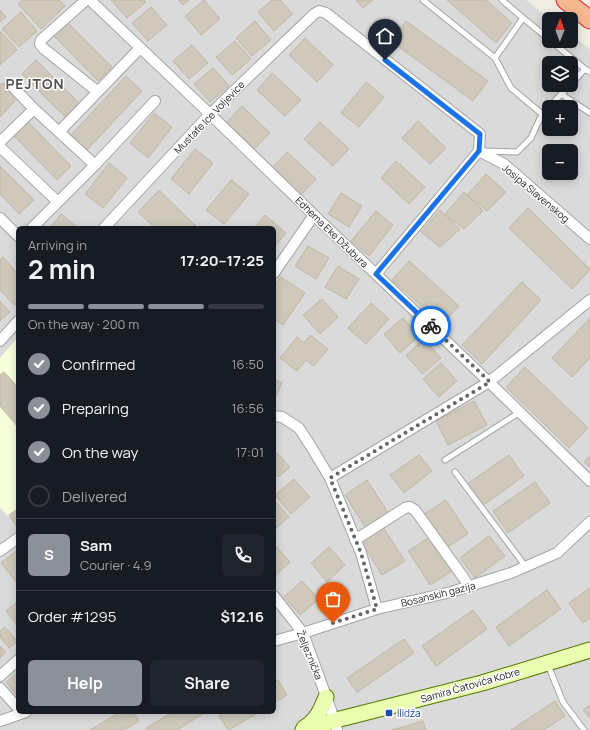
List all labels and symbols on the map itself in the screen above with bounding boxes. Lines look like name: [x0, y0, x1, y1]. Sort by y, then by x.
north arrow: [542, 12, 578, 48]
pin: [368, 19, 402, 60]
district label: PEJTON: [5, 74, 65, 93]
street label: Mustafe Ice Voljevice: [170, 77, 248, 157]
street label: Josipa Slavenskog: [499, 161, 573, 225]
street label: Edhema Eke Džubura: [292, 193, 372, 271]
courier: [411, 306, 451, 346]
street label: Bosanskih gazija: [399, 578, 477, 610]
pin: [316, 582, 350, 623]
street label: Željeznička: [294, 628, 326, 682]
street label: Samira Ćatovića Kobre: [419, 664, 522, 706]
place label: Ilidža: [397, 706, 420, 720]
marker: Ilidža: [384, 708, 394, 718]

